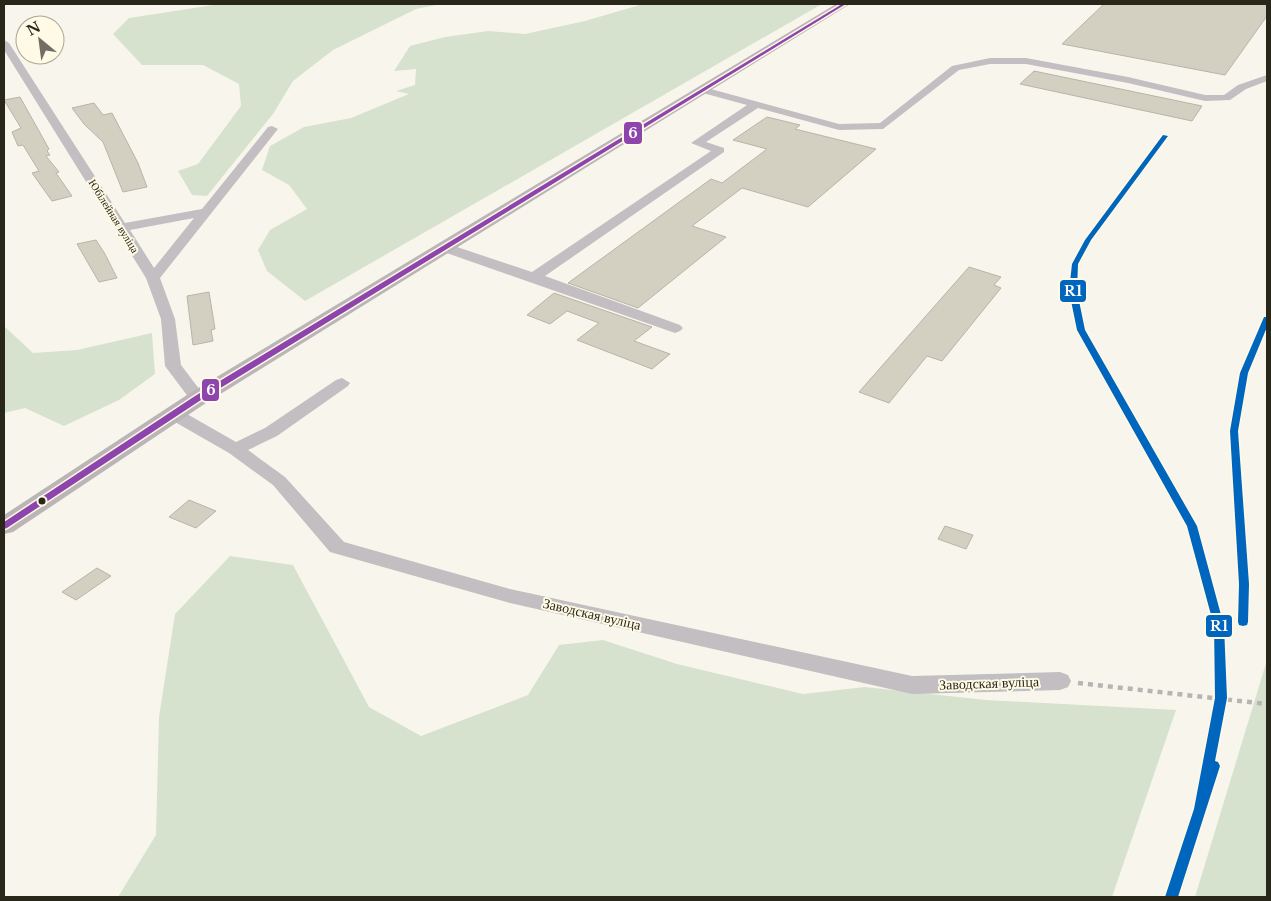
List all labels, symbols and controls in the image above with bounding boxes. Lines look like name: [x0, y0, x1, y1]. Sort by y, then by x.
north arrow: [15, 15, 65, 65]
text: N: [24, 18, 44, 40]
line badge: 6: [623, 121, 643, 145]
text: 6: [628, 124, 638, 142]
street label: Юбілейная вуліца: [86, 177, 142, 256]
line badge: R1: [1059, 279, 1087, 303]
text: R1: [1064, 282, 1082, 300]
line badge: 6: [201, 378, 220, 402]
text: 6: [206, 381, 216, 399]
unlabelled marker: [37, 496, 47, 506]
street label: Заводская вуліца: [541, 594, 644, 634]
line badge: R1: [1205, 614, 1233, 638]
text: R1: [1210, 617, 1228, 635]
street label: Заводская вуліца: [939, 672, 1040, 694]

